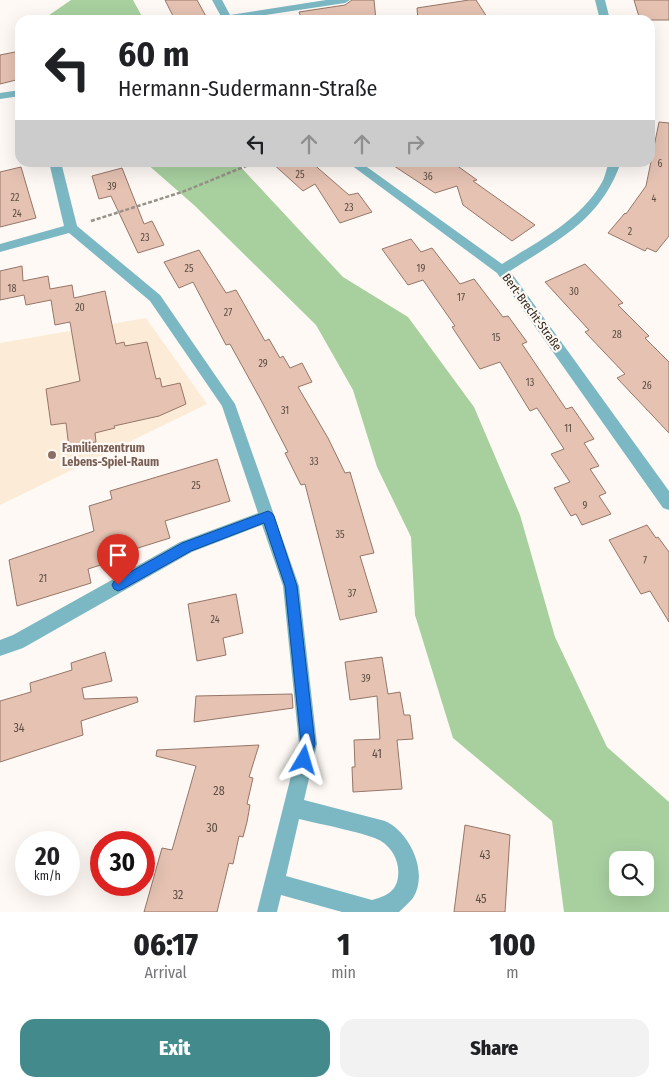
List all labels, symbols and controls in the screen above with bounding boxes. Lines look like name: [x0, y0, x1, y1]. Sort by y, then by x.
text: 60 m: [118, 33, 189, 75]
icon: left: [35, 35, 100, 100]
text: Hermann-Sudermann-Straße: [118, 75, 377, 102]
icon: left: [242, 130, 270, 158]
icon: ahead: [295, 130, 323, 158]
icon: ahead: [348, 130, 376, 158]
icon: right: [401, 130, 429, 158]
house number: 6: [658, 158, 663, 170]
house number: 25: [296, 169, 305, 181]
house number: 36: [423, 171, 433, 183]
house number: 39: [107, 181, 117, 193]
house number: 22: [11, 192, 20, 204]
house number: 4: [652, 193, 657, 205]
house number: 23: [345, 202, 354, 214]
house number: 24: [12, 208, 22, 220]
house number: 2: [628, 226, 633, 238]
house number: 23: [141, 232, 150, 244]
house number: 25: [185, 263, 194, 275]
house number: 19: [417, 263, 426, 275]
street label: Bert-Brecht-Straße: [499, 271, 565, 353]
house number: 18: [8, 283, 16, 295]
house number: 30: [569, 286, 579, 298]
house number: 17: [457, 292, 465, 304]
house number: 20: [75, 302, 85, 314]
house number: 27: [224, 307, 232, 319]
house number: 28: [612, 329, 622, 341]
house number: 15: [492, 332, 501, 344]
house number: 29: [258, 358, 268, 370]
house number: 13: [526, 377, 535, 389]
house number: 26: [642, 380, 652, 392]
house number: 31: [281, 405, 289, 417]
house number: 11: [564, 423, 572, 435]
place label: Familienzentrum Lebens-Spiel-Raum: [62, 441, 159, 469]
marker: Familienzentrum Lebens-Spiel-Raum: [46, 449, 58, 461]
house number: 33: [309, 456, 319, 468]
house number: 25: [192, 480, 201, 492]
house number: 9: [583, 500, 588, 512]
house number: 35: [335, 529, 345, 541]
pin: [97, 534, 139, 585]
icon: arrive: [104, 541, 132, 569]
house number: 7: [643, 555, 647, 567]
house number: 21: [39, 573, 47, 585]
house number: 37: [348, 588, 356, 600]
house number: 24: [210, 614, 220, 626]
house number: 39: [361, 673, 371, 685]
house number: 34: [13, 721, 25, 735]
position arrow: [277, 733, 329, 785]
house number: 41: [372, 747, 382, 761]
house number: 28: [213, 784, 225, 798]
house number: 30: [206, 821, 218, 835]
speed limit sign: 30: [90, 831, 155, 896]
text: 20: [35, 842, 60, 872]
house number: 43: [479, 848, 491, 862]
map controls: [609, 851, 654, 896]
button: search: [609, 851, 654, 896]
text: km/h: [34, 869, 61, 883]
house number: 32: [173, 888, 183, 902]
house number: 45: [475, 892, 487, 906]
text: 06:17: [133, 927, 198, 963]
text: 1: [337, 927, 350, 963]
text: 100: [489, 927, 536, 963]
text: Arrival: [144, 963, 187, 982]
text: min: [331, 963, 356, 982]
text: m: [506, 963, 519, 982]
button: Exit: [20, 1019, 330, 1077]
button: Share: [340, 1019, 649, 1077]

